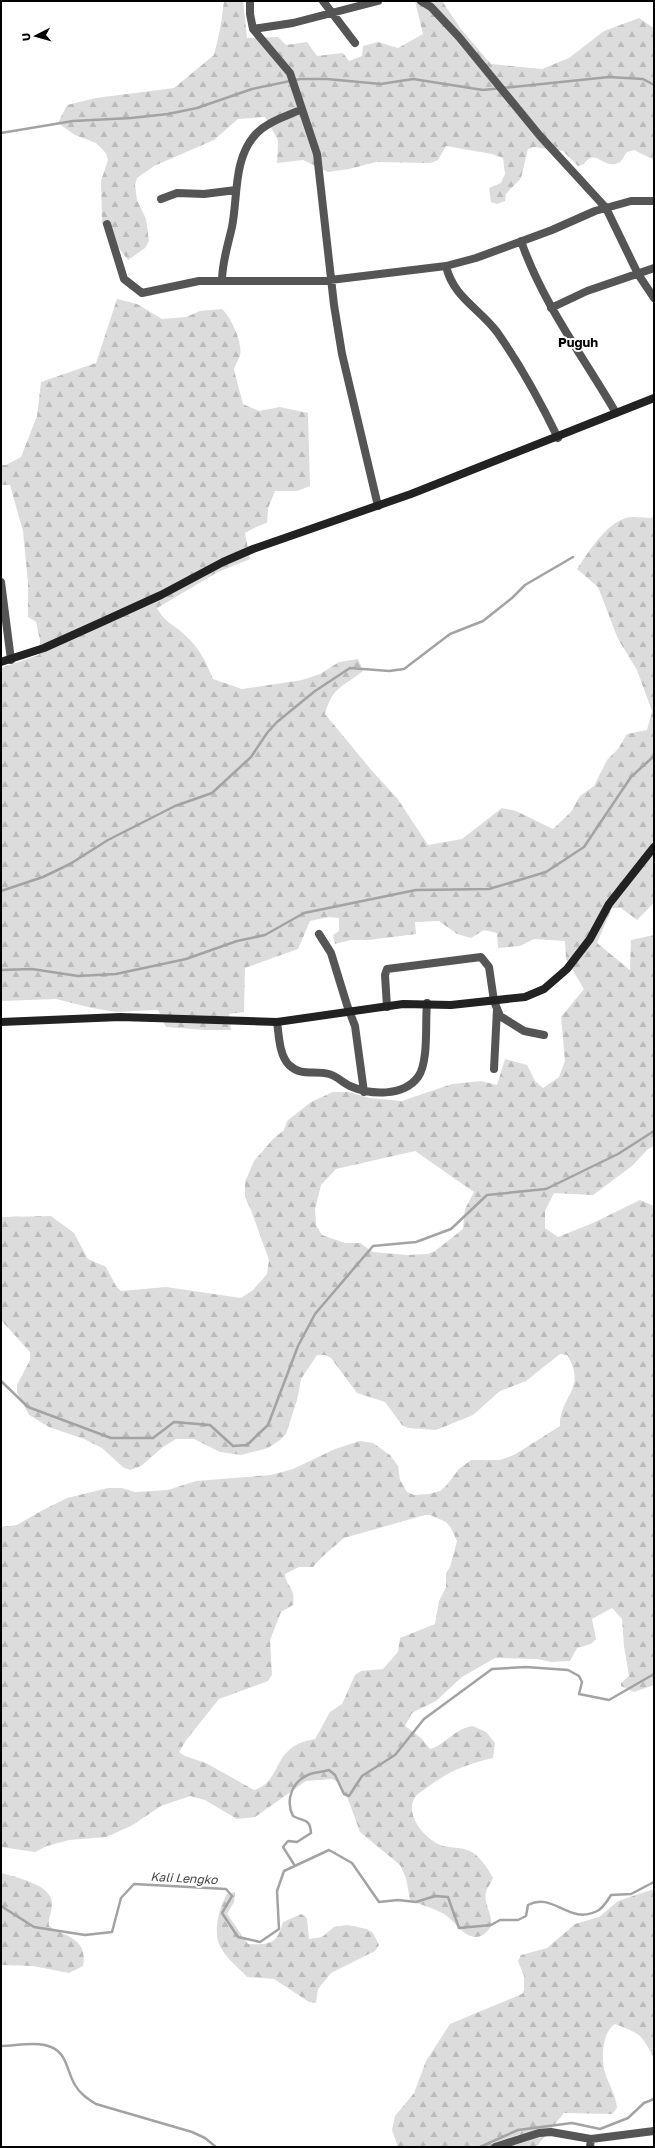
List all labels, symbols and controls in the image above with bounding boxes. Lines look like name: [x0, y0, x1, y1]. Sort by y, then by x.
north arrow: [16, 16, 56, 56]
text: U: [19, 32, 32, 42]
district label: Puguh: [558, 334, 598, 350]
water label: Kali Lengko: [150, 1869, 219, 1887]

